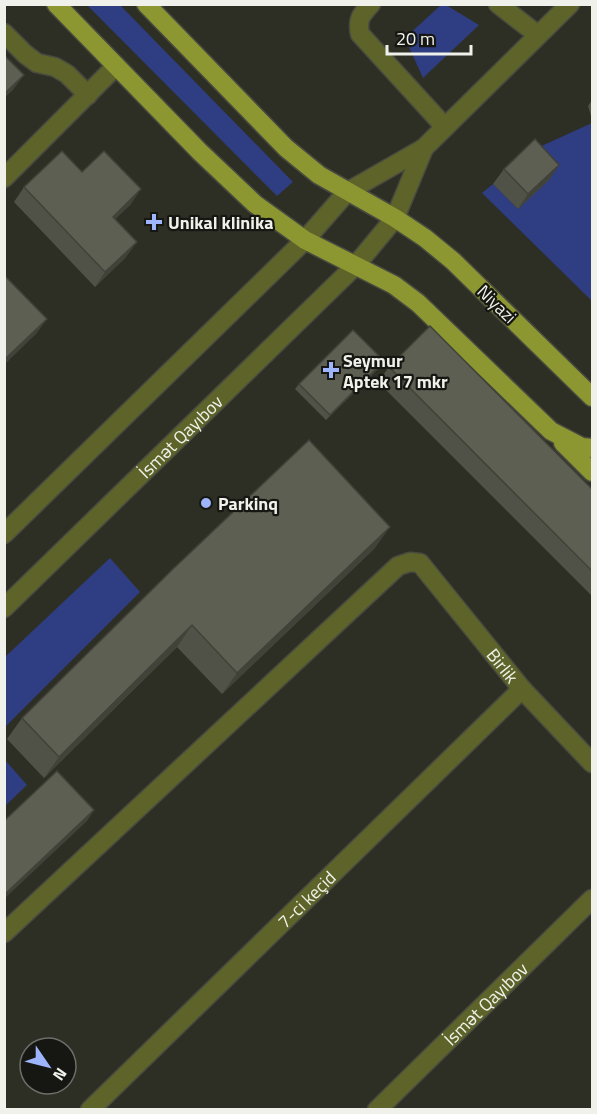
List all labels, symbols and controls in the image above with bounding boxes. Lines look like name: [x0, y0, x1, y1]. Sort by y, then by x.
scale bar: [387, 18, 471, 56]
text: 20 m: [396, 25, 435, 52]
place label: Unikal klinika: [168, 209, 273, 236]
marker: Unikal klinika: [145, 213, 163, 231]
street label: Niyazi: [471, 278, 523, 330]
place label: Seymur Aptek 17 mkr: [343, 347, 448, 395]
marker: Seymur Aptek 17 mkr: [324, 363, 338, 377]
street label: İsmət Qayıbov: [132, 388, 229, 484]
place label: Parkinq: [218, 490, 278, 517]
marker: Parkinq: [199, 496, 213, 510]
street label: Birlik: [481, 642, 526, 689]
street label: 7-ci keçid: [271, 864, 342, 934]
street label: İsmət Qayıbov: [437, 955, 534, 1051]
north arrow: [18, 1036, 78, 1096]
text: N: [47, 1063, 73, 1086]

